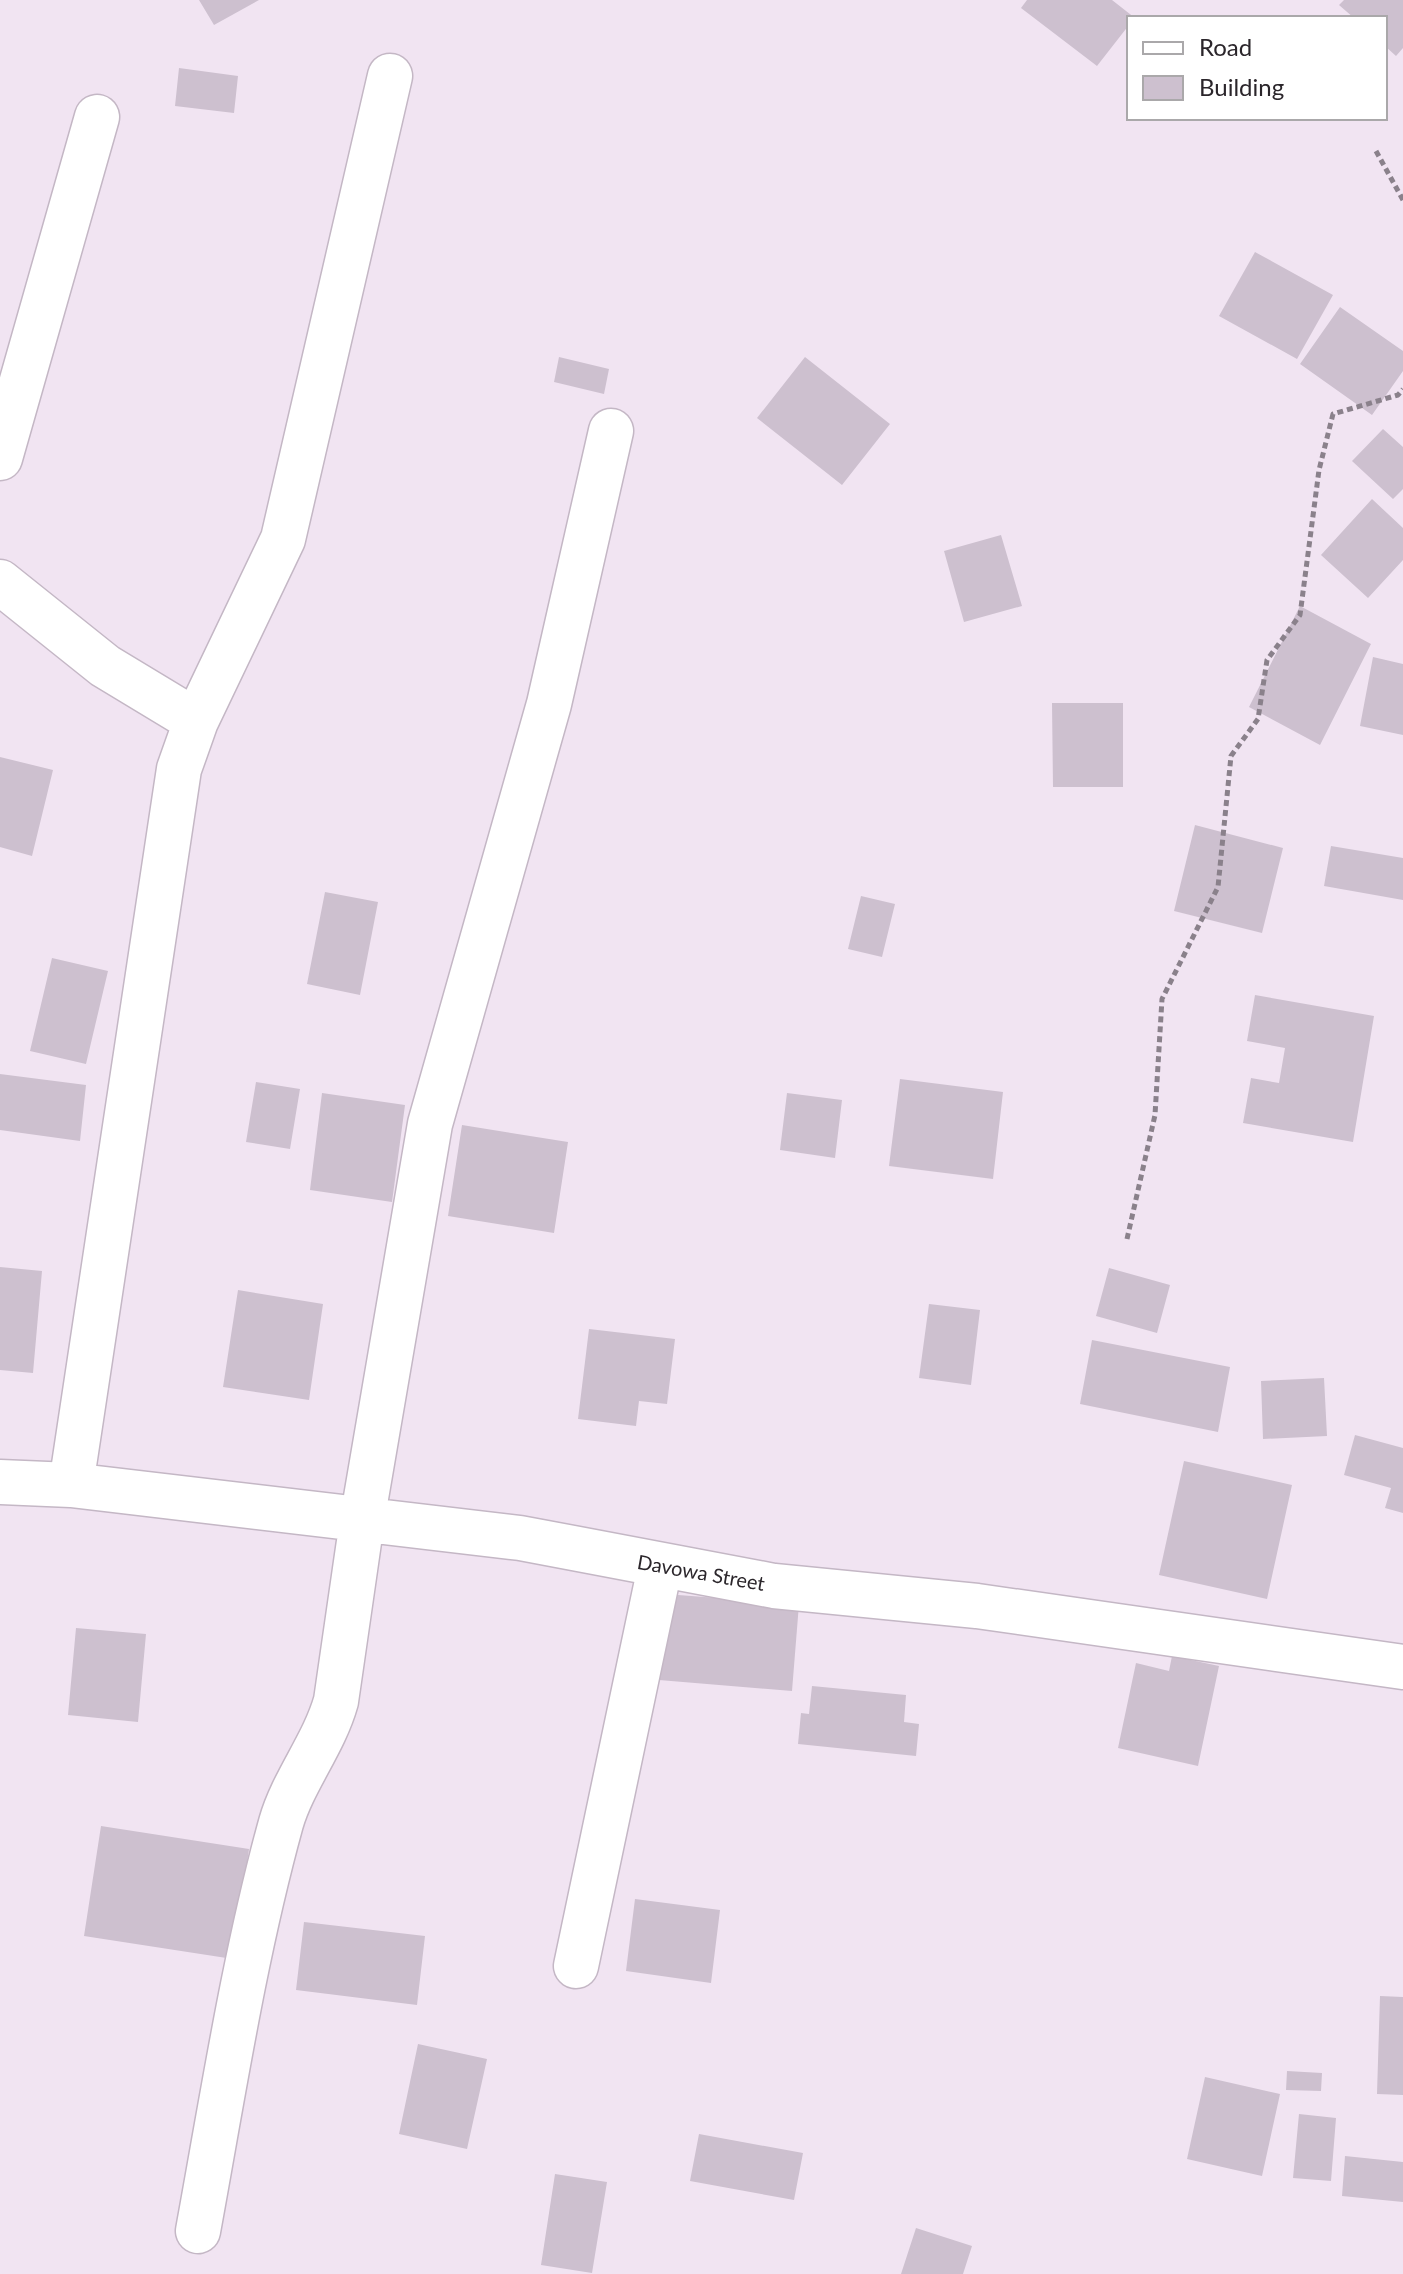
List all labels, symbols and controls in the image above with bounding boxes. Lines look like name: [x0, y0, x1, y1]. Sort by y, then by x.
legend: [1127, 16, 1387, 120]
text: Road: [1199, 32, 1252, 61]
text: Building: [1199, 72, 1284, 101]
street label: Davowa Street: [635, 1549, 767, 1595]

